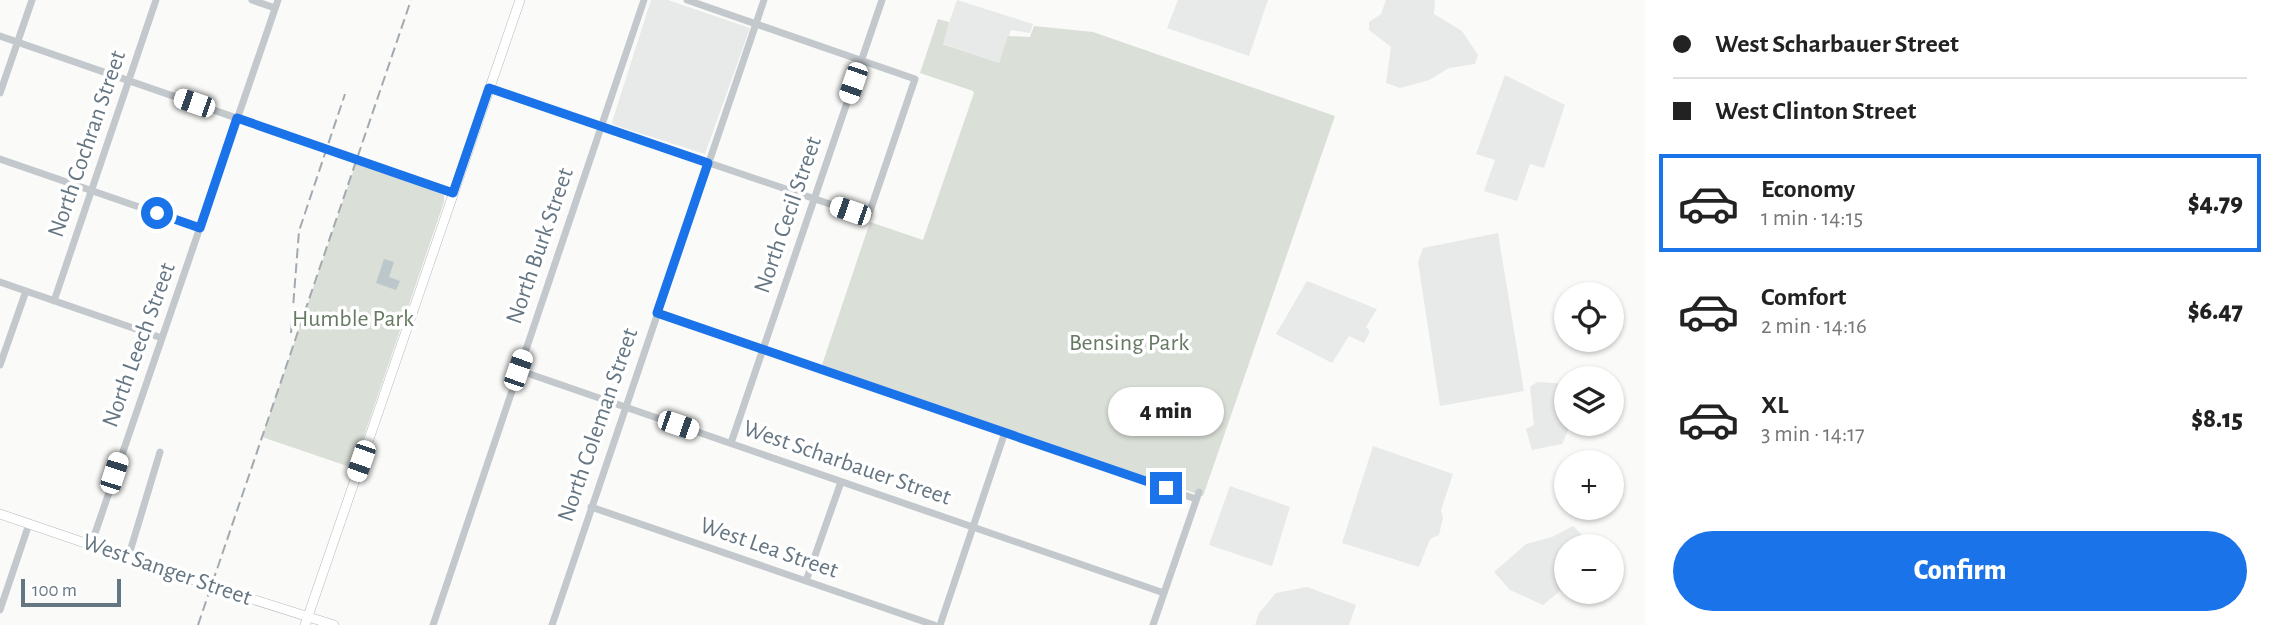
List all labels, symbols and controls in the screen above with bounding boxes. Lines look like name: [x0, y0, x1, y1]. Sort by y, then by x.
text: West Scharbauer Street: [1715, 31, 1959, 57]
street label: North Cochran Street: [44, 47, 130, 240]
car: [837, 60, 870, 106]
car: [171, 86, 218, 120]
text: West Clinton Street: [1715, 98, 1916, 124]
street label: North Cecil Street: [750, 133, 826, 296]
street label: North Burk Street: [502, 165, 578, 327]
icon: car: [1677, 172, 1740, 235]
text: Economy: [1761, 176, 1855, 202]
text: $4.79: [2188, 190, 2243, 216]
car: [827, 194, 874, 228]
route start: [141, 197, 173, 229]
text: 1 min · 14:15: [1761, 207, 1863, 230]
street label: North Leech Street: [98, 259, 180, 431]
icon: car: [1677, 280, 1740, 343]
map controls: [1554, 282, 1624, 604]
button: locate: [1554, 282, 1624, 352]
text: Comfort: [1761, 284, 1846, 310]
text: $6.47: [2188, 298, 2243, 324]
park label: Humble Park: [292, 307, 414, 331]
text: 2 min · 14:16: [1761, 315, 1867, 338]
street label: North Coleman Street: [554, 325, 642, 525]
park label: Bensing Park: [1069, 331, 1189, 355]
car: [502, 347, 535, 393]
button: layers: [1554, 366, 1624, 436]
callout: 4 min: [1108, 386, 1224, 435]
icon: car: [1677, 388, 1740, 451]
text: XL: [1761, 392, 1788, 418]
text: 4 min: [1140, 400, 1192, 423]
text: $8.15: [2191, 406, 2243, 432]
car: [655, 408, 702, 442]
street label: West Scharbauer Street: [740, 416, 954, 510]
text: 3 min · 14:17: [1761, 423, 1865, 446]
car: [345, 438, 378, 484]
car: [98, 450, 131, 496]
button: +: [1554, 450, 1624, 520]
route end: [1150, 472, 1182, 504]
street label: West Lea Street: [697, 513, 841, 583]
street label: West Sanger Street: [79, 530, 255, 610]
button: Confirm: [1673, 531, 2247, 611]
button: −: [1554, 534, 1624, 604]
scale bar: [21, 576, 121, 608]
text: 100 m: [32, 581, 77, 600]

